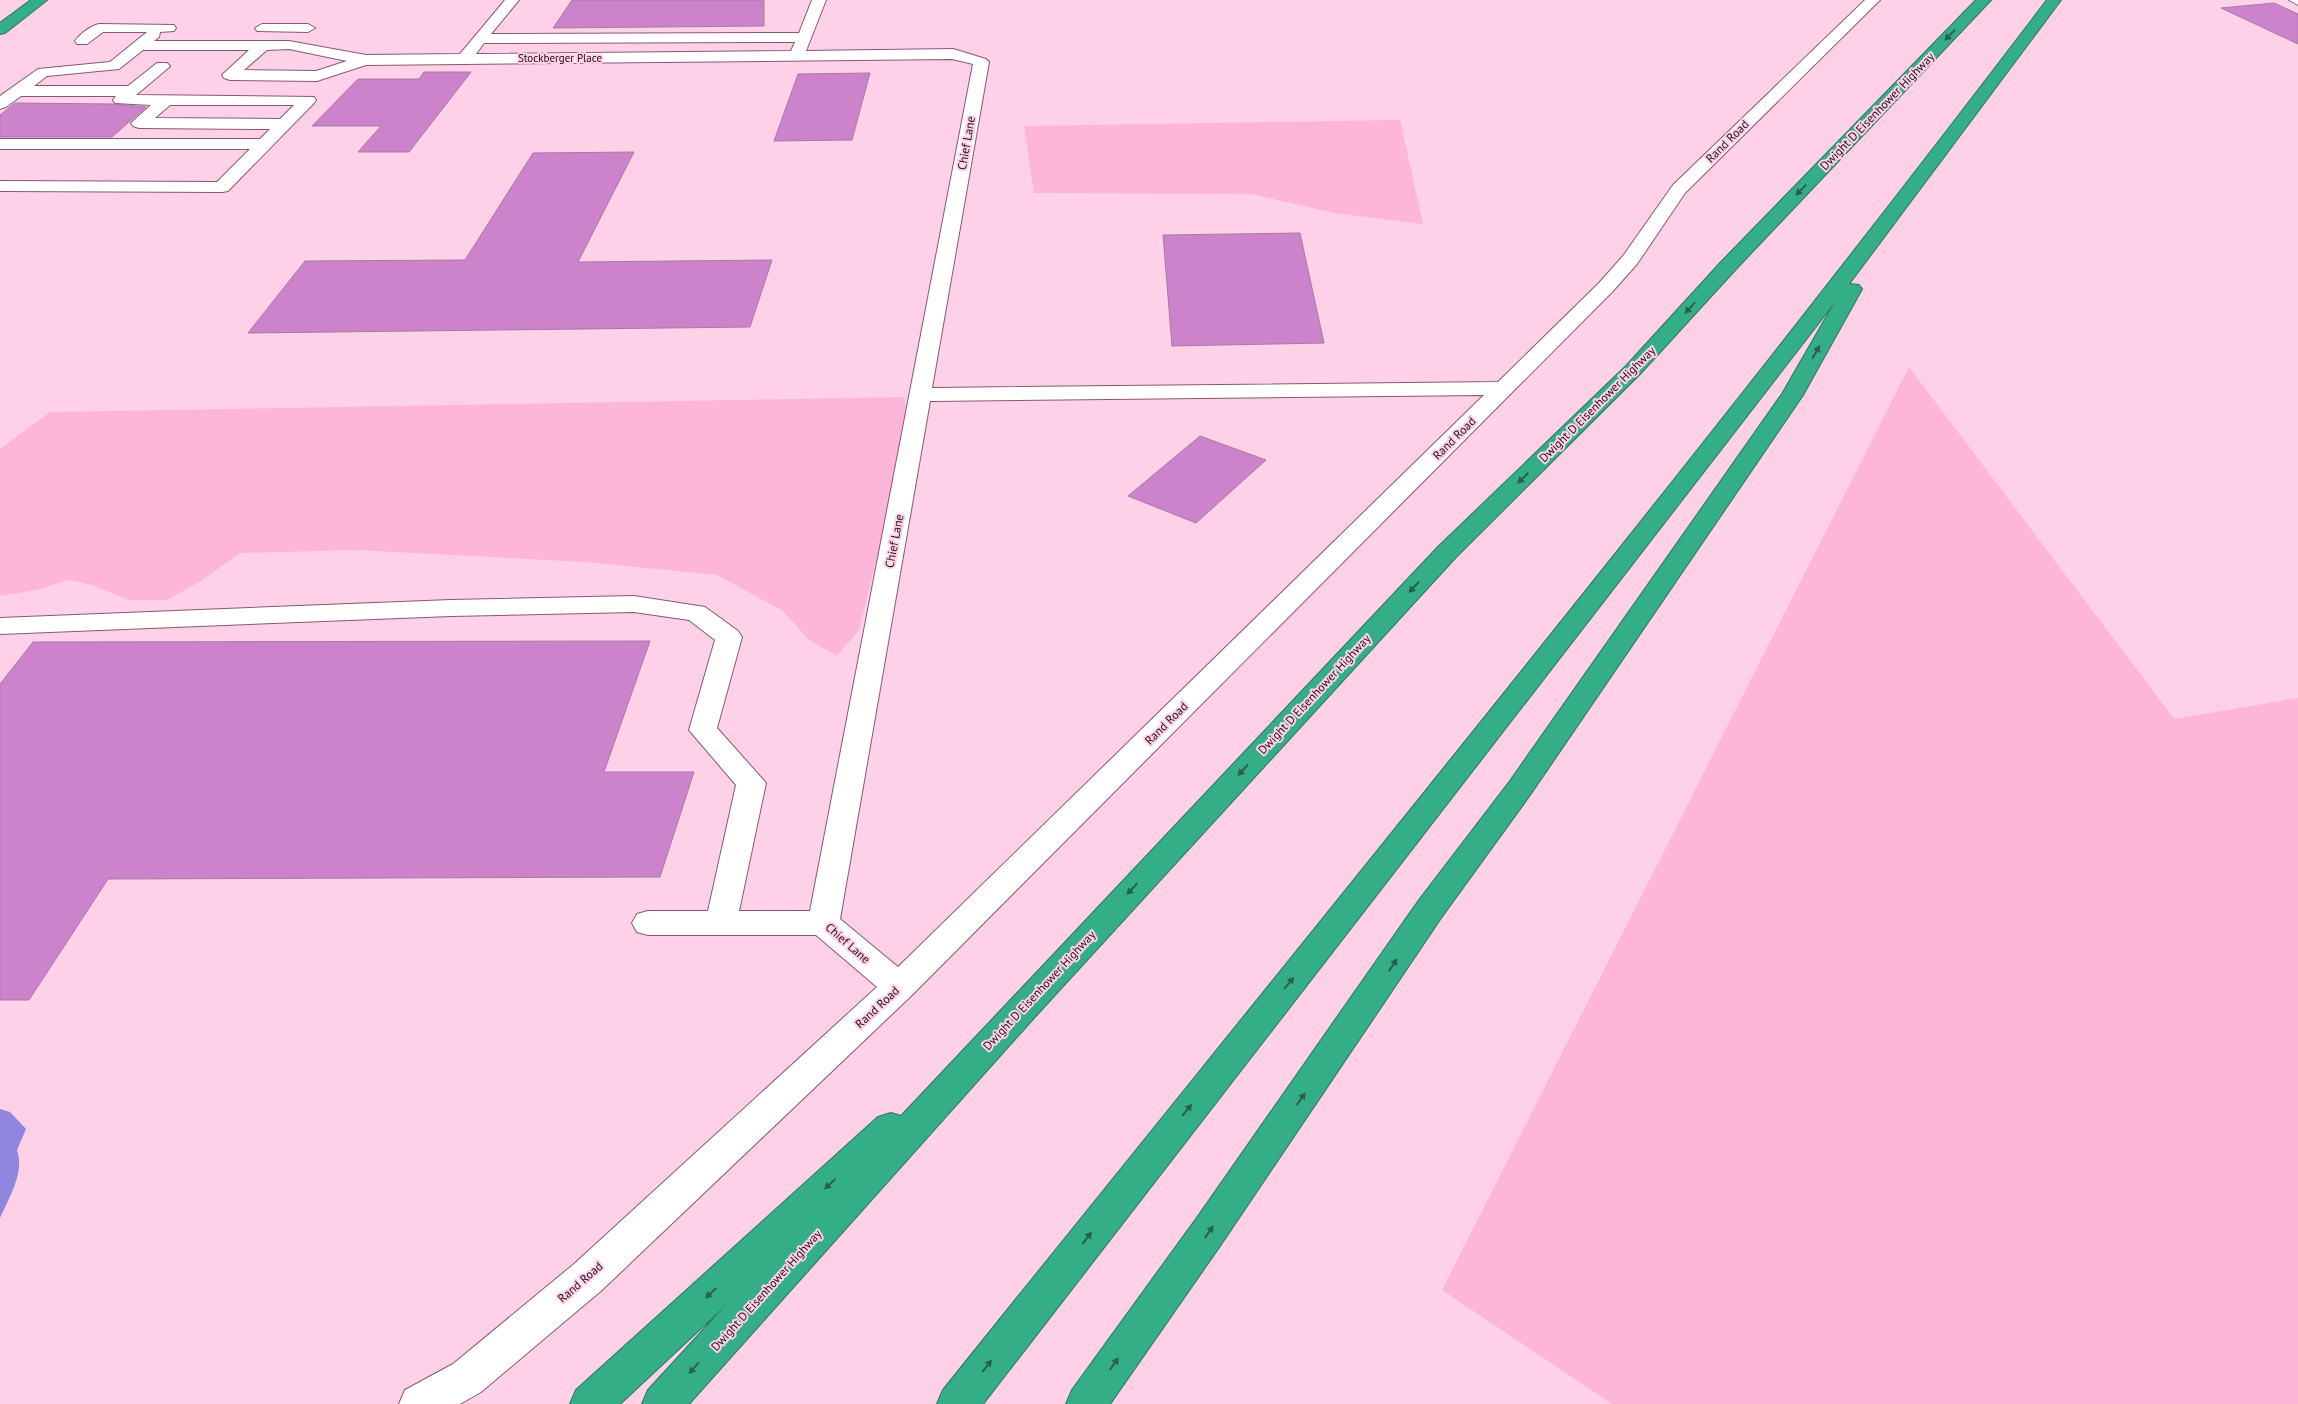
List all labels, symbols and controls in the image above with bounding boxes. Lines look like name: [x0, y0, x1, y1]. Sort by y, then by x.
one-way arrow: [1944, 29, 1956, 41]
street label: Dwight D Eisenhower Highway: [1817, 49, 1938, 173]
street label: Stockberger Place: [518, 51, 602, 65]
street label: Chief Lane: [954, 115, 978, 171]
street label: Rand Road: [1702, 116, 1752, 166]
one-way arrow: [1795, 184, 1807, 196]
one-way arrow: [1684, 302, 1696, 314]
street label: Dwight D Eisenhower Highway: [1536, 342, 1659, 465]
one-way arrow: [1812, 345, 1820, 360]
street label: Rand Road: [1429, 413, 1479, 463]
one-way arrow: [1517, 471, 1529, 483]
street label: Chief Lane: [881, 513, 907, 569]
one-way arrow: [1408, 581, 1420, 593]
street label: Dwight D Eisenhower Highway: [1255, 631, 1374, 757]
street label: Rand Road: [1141, 698, 1191, 748]
one-way arrow: [1237, 764, 1249, 776]
one-way arrow: [1126, 882, 1138, 894]
street label: Chief Lane: [823, 920, 873, 966]
street label: Dwight D Eisenhower Highway: [980, 927, 1099, 1053]
one-way arrow: [1388, 958, 1398, 971]
one-way arrow: [1283, 977, 1294, 990]
street label: Rand Road: [852, 983, 902, 1031]
one-way arrow: [1296, 1092, 1306, 1105]
one-way arrow: [1182, 1104, 1193, 1117]
one-way arrow: [825, 1178, 837, 1190]
one-way arrow: [1204, 1225, 1214, 1239]
street label: Dwight D Eisenhower Highway: [708, 1226, 825, 1354]
one-way arrow: [1081, 1232, 1092, 1245]
street label: Rand Road: [554, 1258, 606, 1306]
one-way arrow: [704, 1288, 717, 1299]
one-way arrow: [1109, 1357, 1119, 1371]
one-way arrow: [981, 1360, 992, 1373]
one-way arrow: [688, 1362, 700, 1374]

